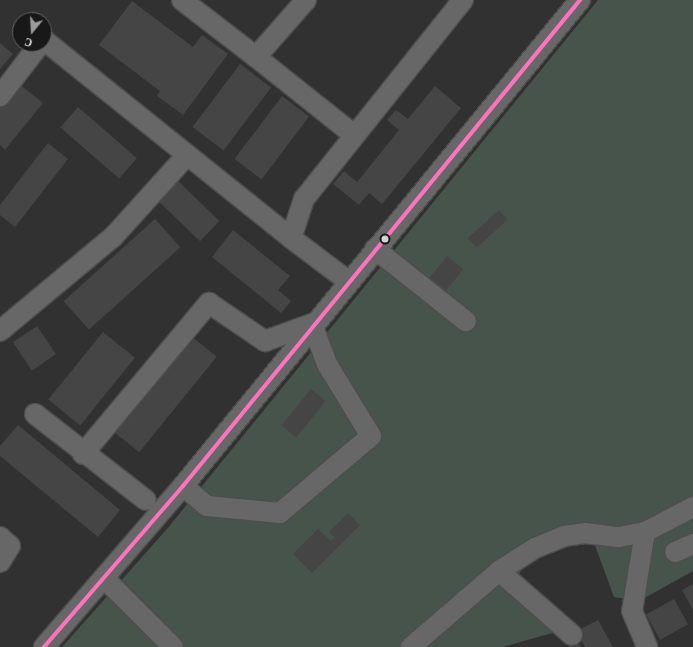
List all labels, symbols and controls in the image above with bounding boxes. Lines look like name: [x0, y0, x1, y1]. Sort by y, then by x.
north arrow: [12, 12, 52, 52]
text: С: [23, 35, 34, 50]
unlabelled marker: [380, 234, 390, 244]

